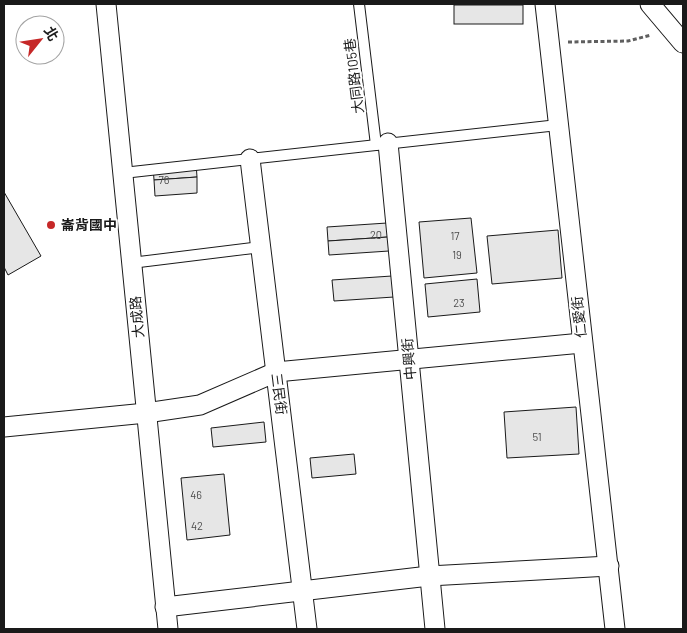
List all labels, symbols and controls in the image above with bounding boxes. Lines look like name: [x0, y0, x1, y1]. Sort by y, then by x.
north arrow: [15, 15, 65, 65]
text: 北: [41, 23, 63, 44]
street label: 大同路105巷: [340, 37, 367, 115]
house number: 76: [159, 173, 170, 186]
place label: 崙背國中: [61, 216, 117, 233]
marker: 崙背國中: [45, 219, 57, 231]
house number: 20: [370, 228, 382, 241]
house number: 17: [450, 229, 460, 242]
house number: 19: [452, 248, 462, 261]
street label: 大成路: [126, 295, 147, 339]
street label: 仁愛街: [568, 295, 589, 339]
house number: 23: [453, 296, 465, 309]
street label: 中興街: [398, 337, 419, 381]
street label: 三民街: [269, 372, 290, 416]
house number: 51: [532, 430, 542, 443]
house number: 46: [190, 488, 202, 501]
house number: 42: [191, 519, 203, 532]

